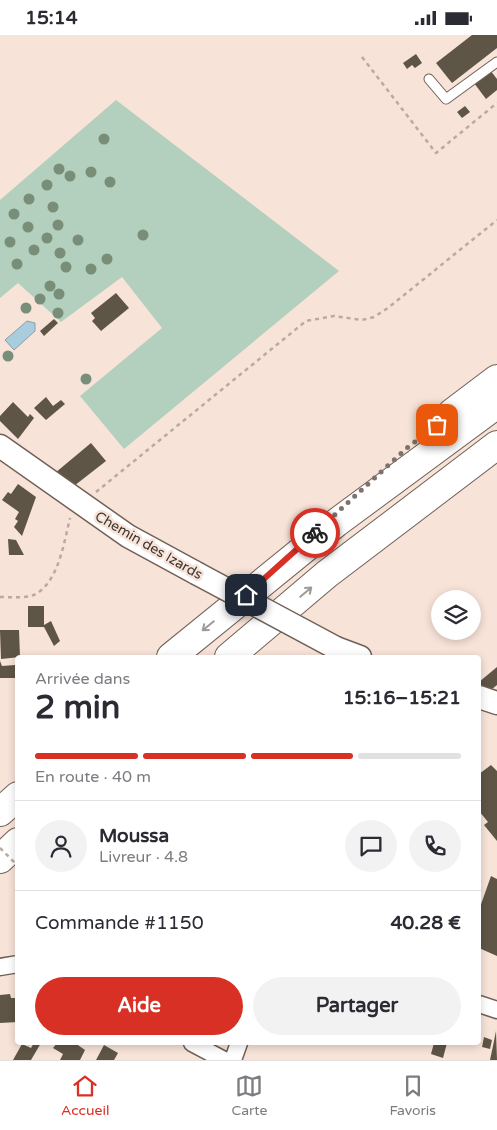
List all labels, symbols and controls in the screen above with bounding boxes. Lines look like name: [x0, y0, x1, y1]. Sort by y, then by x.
text: 15:14: [25, 7, 78, 29]
pin: [416, 404, 458, 446]
icon: bag: [423, 411, 451, 439]
street label: Chemin des Izards: [92, 508, 206, 583]
courier: [290, 508, 340, 558]
icon: bike: [301, 519, 329, 547]
pin: [225, 574, 267, 616]
icon: home: [232, 581, 260, 609]
one-way arrow: [299, 586, 312, 597]
map controls: [431, 590, 481, 640]
button: layers: [431, 590, 481, 640]
one-way arrow: [202, 621, 215, 632]
text: Arrivée dans: [35, 669, 130, 689]
text: 15:16–15:21: [343, 687, 461, 709]
text: 2 min: [35, 689, 120, 727]
text: En route · 40 m: [35, 767, 151, 787]
button: person: [35, 820, 87, 872]
button: chat: [345, 820, 397, 872]
button: phone: [409, 820, 461, 872]
text: Moussa: [99, 825, 169, 847]
text: Livreur · 4.8: [99, 847, 188, 867]
text: Commande #1150: [35, 912, 204, 934]
text: 40.28 €: [390, 912, 461, 934]
button: Aide: [35, 977, 243, 1035]
button: Partager: [253, 977, 461, 1035]
tab: Accueil: [61, 1072, 110, 1119]
tab: Carte: [231, 1072, 268, 1119]
tab: Favoris: [389, 1072, 436, 1119]

